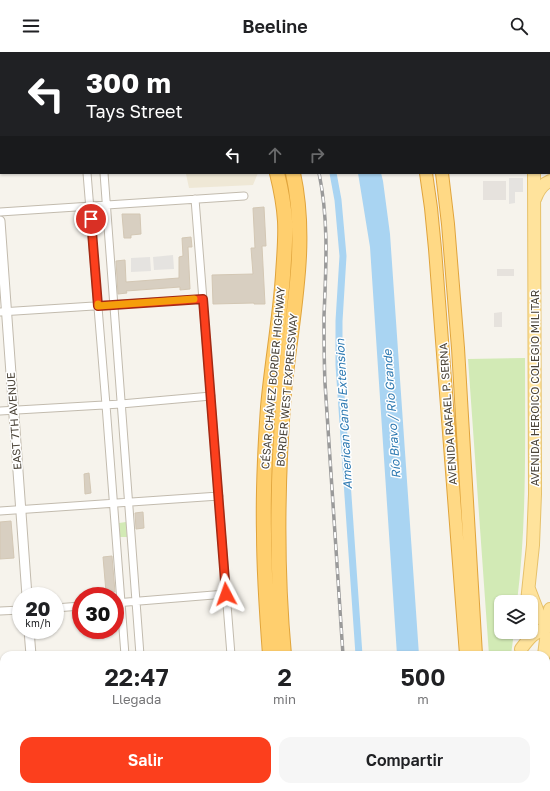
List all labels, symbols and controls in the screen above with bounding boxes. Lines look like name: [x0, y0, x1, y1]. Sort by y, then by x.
icon: menu: [20, 15, 42, 37]
text: Beeline: [242, 15, 308, 37]
icon: search: [508, 15, 530, 37]
text: 300 m: [86, 66, 171, 99]
icon: left: [20, 68, 72, 120]
text: Tays Street: [86, 100, 183, 122]
icon: left: [222, 144, 244, 166]
icon: ahead: [264, 144, 286, 166]
icon: right: [306, 144, 328, 166]
pin: [74, 202, 108, 236]
icon: arrive: [80, 208, 102, 230]
street label: CÉSAR CHÁVEZ BORDER HIGHWAY: [258, 286, 287, 470]
street label: AVENIDA HEROICO COLEGIO MILITAR: [528, 290, 541, 486]
street label: BORDER WEST EXPRESSWAY: [273, 313, 300, 467]
water label: American Canal Extension: [332, 338, 355, 490]
street label: AVENIDA RAFAEL P. SERNA: [436, 342, 459, 486]
water label: Río Bravo / Rio Grande: [379, 348, 403, 479]
street label: EAST 7TH AVENUE: [4, 372, 23, 470]
position arrow: [205, 573, 247, 615]
speed limit sign: 30: [72, 587, 124, 639]
map controls: [494, 595, 538, 639]
button: layers: [494, 595, 538, 639]
text: 20: [25, 596, 51, 620]
text: km/h: [25, 617, 51, 629]
text: 22:47: [104, 662, 169, 691]
text: 2: [277, 662, 292, 691]
text: 500: [400, 662, 446, 691]
text: Llegada: [112, 691, 161, 707]
text: min: [273, 691, 296, 707]
text: m: [417, 691, 429, 707]
button: Salir: [20, 737, 271, 783]
button: Compartir: [279, 737, 530, 783]

